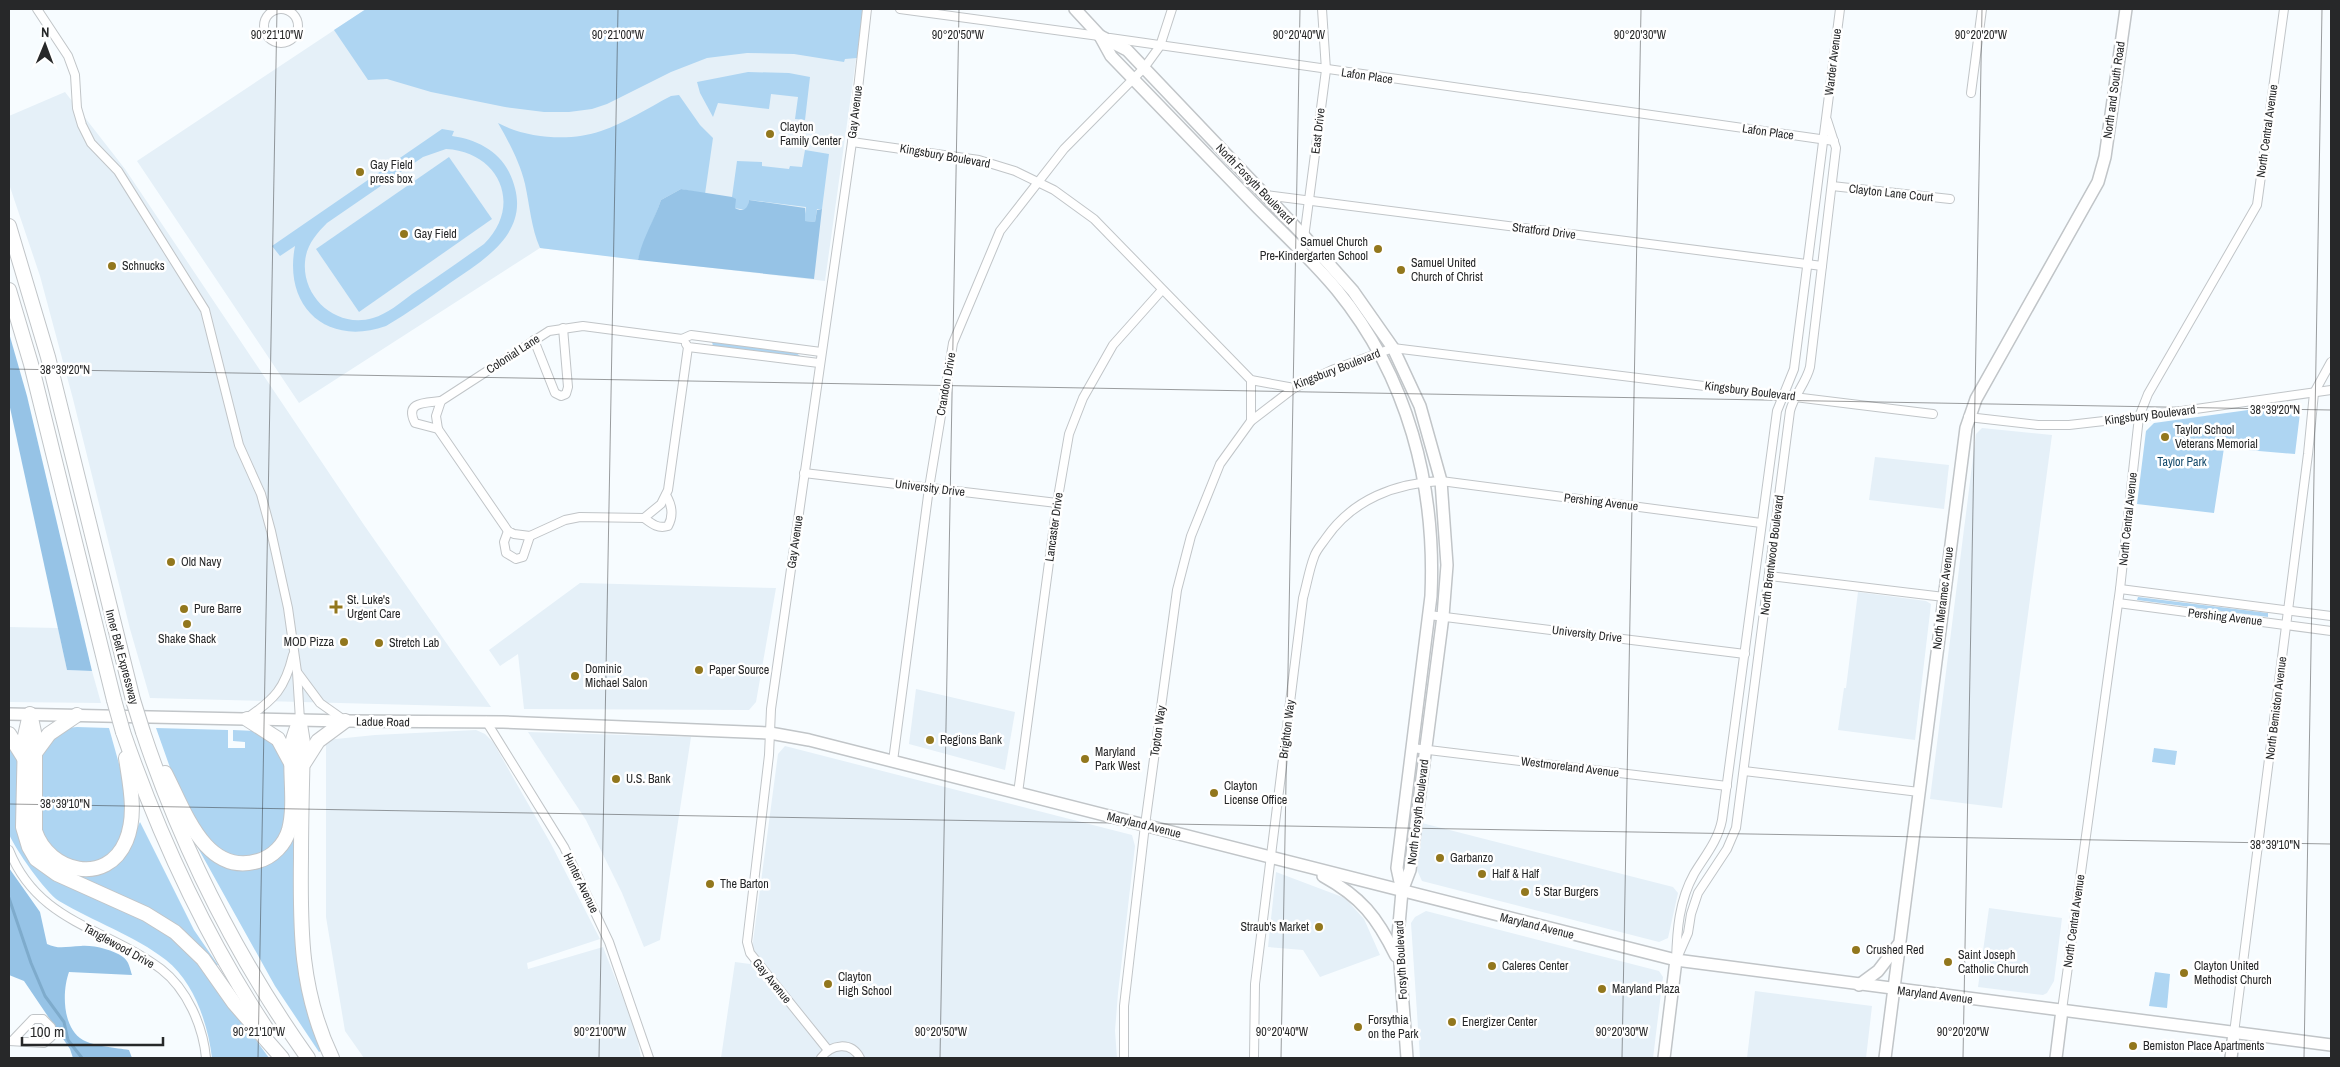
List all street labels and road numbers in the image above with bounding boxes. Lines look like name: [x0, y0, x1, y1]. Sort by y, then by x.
street label: Warder Avenue: [1821, 28, 1845, 96]
street label: North and South Road: [2099, 40, 2129, 140]
street label: Lafon Place: [1340, 64, 1394, 88]
street label: North Central Avenue: [2253, 83, 2281, 179]
street label: Gay Avenue: [844, 84, 866, 140]
street label: East Drive: [1307, 107, 1329, 155]
street label: Lafon Place: [1741, 120, 1795, 144]
street label: Kingsbury Boulevard: [899, 140, 991, 172]
street label: North Forsyth Boulevard: [1212, 140, 1298, 228]
street label: Clayton Lane Court: [1848, 181, 1934, 205]
street label: Stratford Drive: [1511, 219, 1577, 243]
street label: Colonial Lane: [483, 331, 543, 377]
street label: Kingsbury Boulevard: [1291, 345, 1383, 393]
street label: Crandon Drive: [933, 351, 959, 417]
street label: Kingsbury Boulevard: [1704, 377, 1796, 405]
street label: Kingsbury Boulevard: [2104, 401, 2196, 429]
street label: North Central Avenue: [2115, 471, 2141, 567]
street label: University Drive: [894, 476, 966, 500]
street label: Pershing Avenue: [1563, 490, 1639, 514]
street label: Lancaster Drive: [1041, 491, 1067, 563]
street label: North Brentwood Boulevard: [1757, 494, 1787, 616]
street label: Gay Avenue: [783, 514, 807, 570]
street label: North Meramec Avenue: [1929, 546, 1957, 650]
street label: Pershing Avenue: [2187, 605, 2263, 629]
street label: Inner Belt Expressway: [102, 608, 142, 706]
street label: University Drive: [1551, 622, 1623, 646]
street label: North Bemiston Avenue: [2262, 656, 2290, 760]
street label: Brighton Way: [1275, 699, 1299, 759]
street label: Topton Way: [1146, 704, 1170, 758]
street label: Ladue Road: [356, 714, 410, 730]
street label: Westmoreland Avenue: [1520, 753, 1620, 781]
street label: North Forsyth Boulevard: [1404, 758, 1432, 866]
street label: Maryland Avenue: [1105, 808, 1183, 842]
street label: Hunter Avenue: [560, 850, 602, 916]
street label: North Central Avenue: [2060, 873, 2088, 969]
street label: Maryland Avenue: [1498, 909, 1576, 943]
street label: Tanglewood Drive: [81, 920, 157, 972]
street label: Forsyth Boulevard: [1391, 920, 1411, 1000]
street label: Gay Avenue: [749, 955, 795, 1007]
street label: Maryland Avenue: [1896, 982, 1974, 1008]

